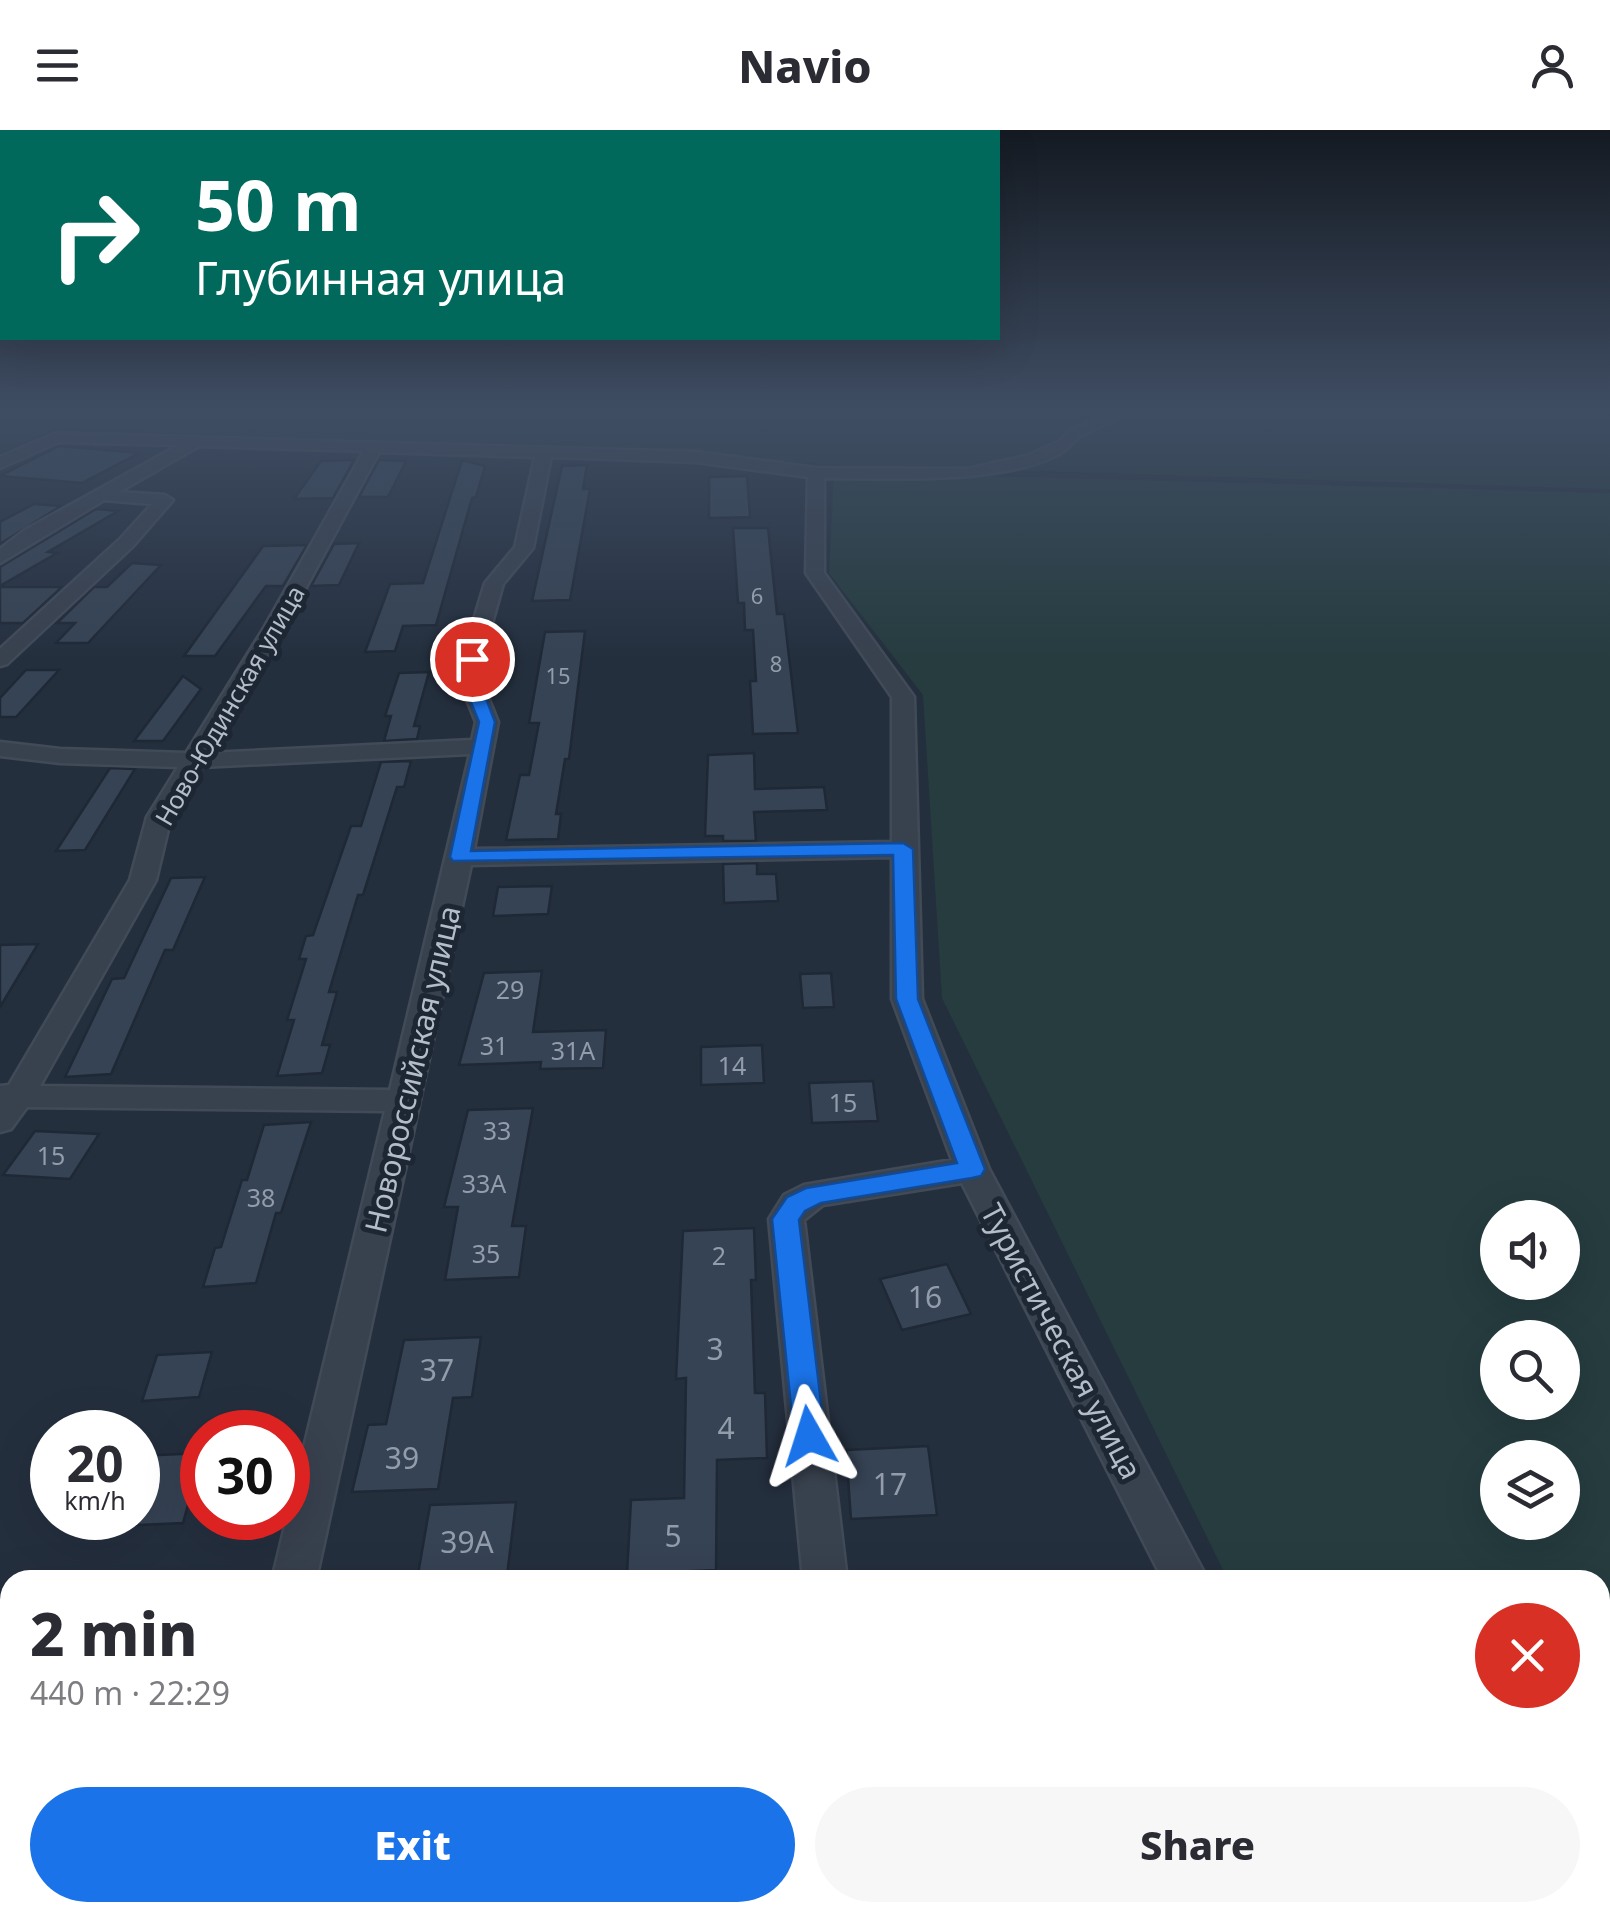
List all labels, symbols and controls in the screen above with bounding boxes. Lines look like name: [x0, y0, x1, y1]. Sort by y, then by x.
text: Navio: [738, 35, 872, 96]
icon: menu: [30, 38, 85, 93]
icon: person: [1525, 38, 1580, 93]
text: 50 m: [195, 156, 362, 252]
icon: right: [30, 170, 160, 300]
text: Глубинная улица: [195, 247, 566, 308]
street label: Ново-Юдинская улица: [146, 579, 312, 831]
house number: 6: [751, 580, 763, 610]
pin: [430, 617, 515, 702]
icon: arrive: [445, 632, 500, 687]
house number: 8: [770, 648, 782, 678]
house number: 15: [545, 660, 571, 690]
street label: Новороссийская улица: [354, 901, 470, 1237]
house number: 29: [496, 972, 524, 1006]
house number: 31: [480, 1028, 508, 1062]
house number: 31А: [551, 1033, 595, 1067]
house number: 14: [718, 1048, 746, 1082]
house number: 15: [829, 1085, 857, 1119]
house number: 33: [483, 1113, 511, 1147]
house number: 15: [37, 1138, 65, 1172]
house number: 33А: [462, 1166, 506, 1200]
house number: 38: [247, 1180, 275, 1214]
street label: Туристическая улица: [972, 1196, 1152, 1486]
map controls: [1480, 1200, 1580, 1540]
button: sound: [1480, 1200, 1580, 1300]
house number: 35: [472, 1236, 500, 1270]
house number: 2: [712, 1238, 726, 1272]
house number: 16: [908, 1276, 942, 1317]
button: search: [1480, 1320, 1580, 1420]
house number: 3: [706, 1328, 724, 1369]
house number: 37: [420, 1349, 454, 1390]
position arrow: [757, 1384, 861, 1488]
house number: 4: [717, 1407, 735, 1448]
speed limit sign: 30: [180, 1410, 310, 1540]
text: 20: [66, 1429, 124, 1497]
house number: 39: [385, 1437, 419, 1478]
button: layers: [1480, 1440, 1580, 1540]
house number: 17: [873, 1463, 907, 1504]
text: km/h: [64, 1483, 126, 1517]
house number: 5: [664, 1515, 682, 1556]
house number: 39А: [440, 1521, 495, 1562]
text: 2 min: [30, 1592, 198, 1674]
button: close: [1475, 1603, 1580, 1708]
text: 440 m · 22:29: [30, 1671, 230, 1714]
button: Exit: [30, 1787, 795, 1902]
button: Share: [815, 1787, 1580, 1902]

